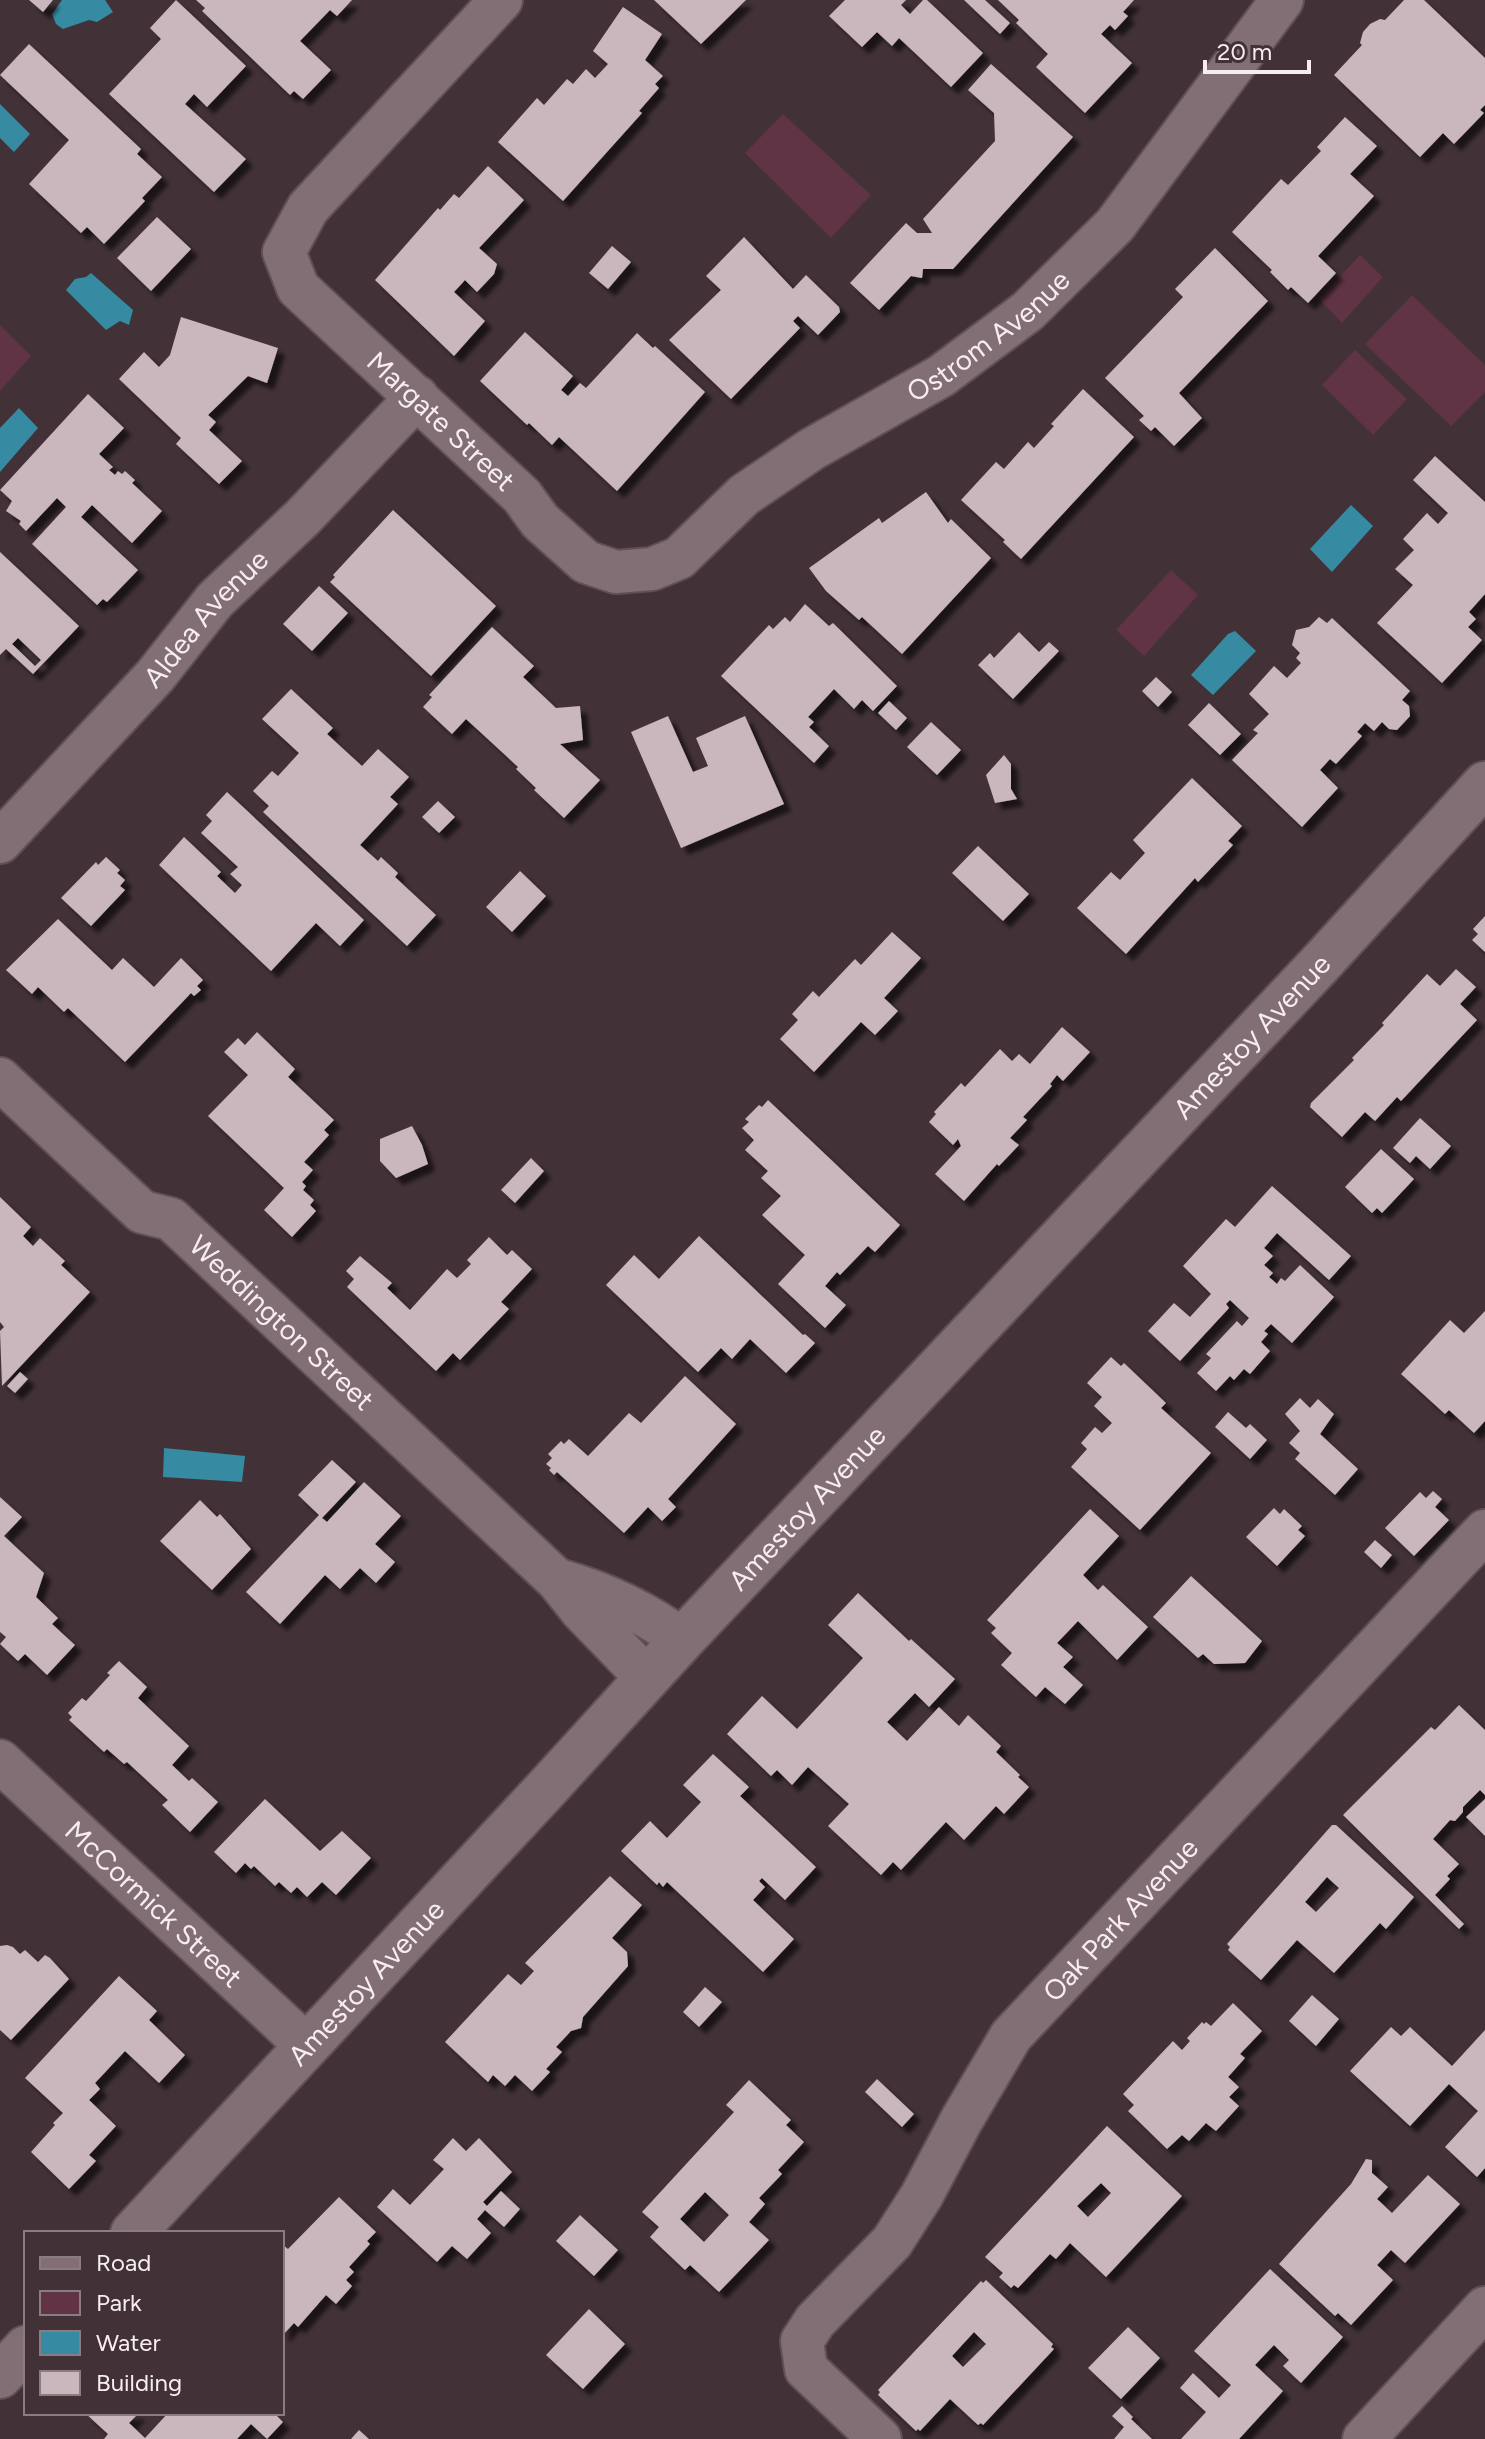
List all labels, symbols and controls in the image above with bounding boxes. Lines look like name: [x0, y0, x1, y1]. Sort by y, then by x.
scale bar: [1205, 24, 1309, 74]
text: 20 m: [1217, 37, 1272, 66]
street label: Ostrom Avenue: [901, 263, 1076, 409]
street label: Margate Street: [360, 344, 522, 498]
street label: Aldea Avenue: [136, 542, 275, 695]
street label: Amestoy Avenue: [1166, 947, 1337, 1126]
street label: Weddington Street: [182, 1228, 381, 1417]
street label: Amestoy Avenue: [721, 1418, 893, 1597]
street label: McCormick Street: [58, 1813, 249, 1994]
street label: Oak Park Avenue: [1036, 1831, 1205, 2008]
street label: Amestoy Avenue: [281, 1893, 451, 2072]
legend: [24, 2231, 284, 2415]
text: Road: [96, 2248, 151, 2277]
text: Park: [96, 2288, 142, 2317]
text: Water: [96, 2328, 161, 2357]
text: Building: [96, 2368, 182, 2397]

